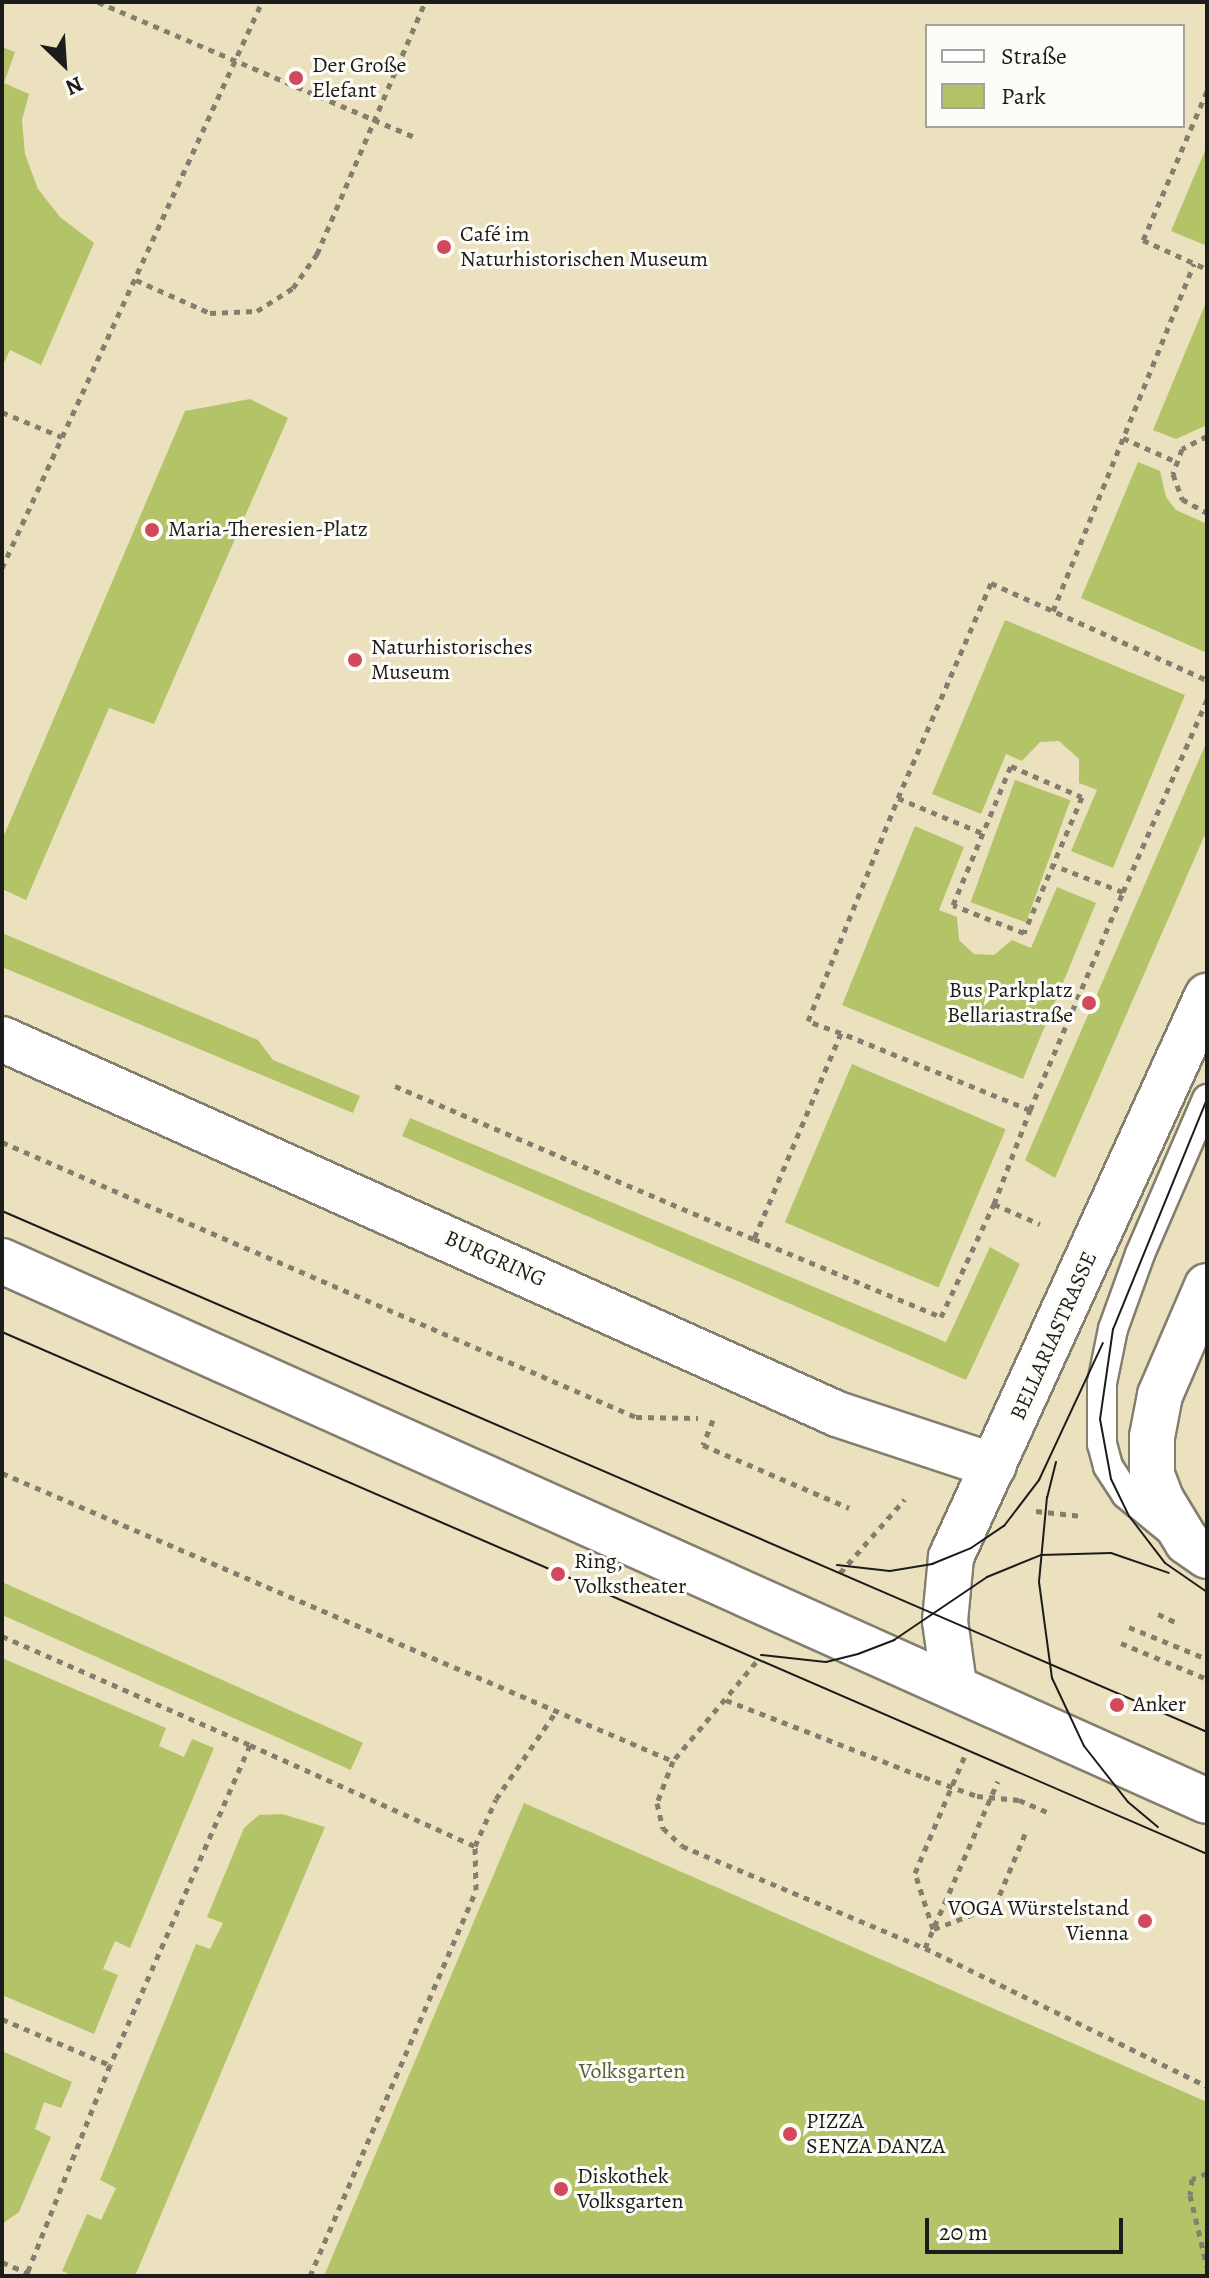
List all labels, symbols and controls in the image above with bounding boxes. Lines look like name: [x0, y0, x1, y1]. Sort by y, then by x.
north arrow: [24, 24, 104, 104]
legend: [925, 24, 1185, 128]
text: Straße: [1001, 40, 1067, 72]
place label: Der Große Elefant: [312, 52, 406, 104]
text: N: [61, 69, 88, 103]
marker: Der Große Elefant: [287, 69, 305, 87]
text: Park: [1001, 80, 1046, 112]
place label: Café im Naturhistorischen Museum: [460, 221, 708, 272]
marker: Café im Naturhistorischen Museum: [435, 238, 453, 256]
place label: Maria-Theresien-Platz: [168, 517, 368, 543]
marker: Maria-Theresien-Platz: [143, 521, 161, 539]
place label: Naturhistorisches Museum: [371, 634, 532, 686]
marker: Naturhistorisches Museum: [346, 651, 364, 669]
place label: Bus Parkplatz Bellariastraße: [947, 977, 1073, 1028]
marker: Bus Parkplatz Bellariastraße: [1080, 994, 1098, 1012]
street label: BURGRING: [440, 1225, 550, 1293]
street label: BELLARIASTRASSE: [1005, 1248, 1103, 1424]
place label: Ring, Volkstheater: [574, 1548, 687, 1600]
marker: Ring, Volkstheater: [549, 1565, 567, 1583]
place label: Anker: [1133, 1692, 1186, 1718]
marker: Anker: [1108, 1696, 1126, 1714]
place label: VOGA Würstelstand Vienna: [948, 1895, 1129, 1946]
marker: VOGA Würstelstand Vienna: [1136, 1912, 1154, 1930]
park label: Volksgarten: [579, 2059, 685, 2085]
place label: PIZZA SENZA DANZA: [806, 2108, 945, 2160]
marker: PIZZA SENZA DANZA: [781, 2125, 799, 2143]
place label: Diskothek Volksgarten: [577, 2163, 683, 2214]
marker: Diskothek Volksgarten: [552, 2180, 570, 2198]
scale bar: [929, 2202, 1127, 2252]
text: 20 m: [939, 2216, 988, 2248]

